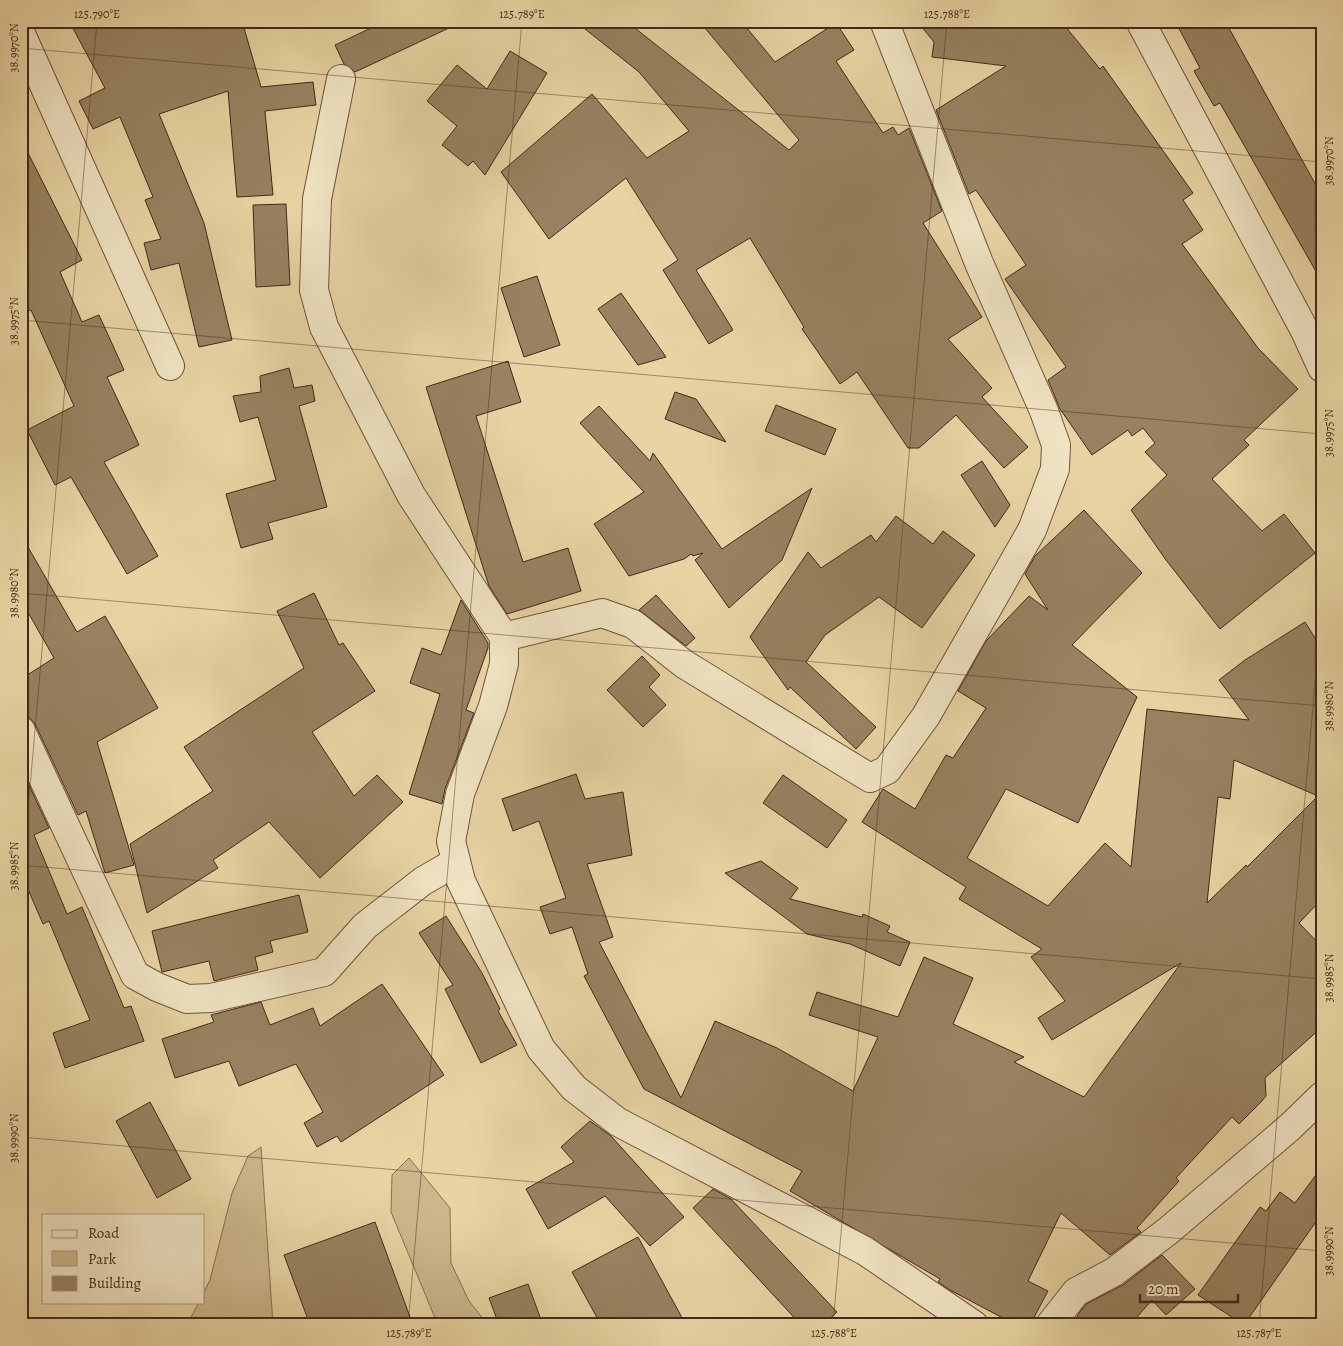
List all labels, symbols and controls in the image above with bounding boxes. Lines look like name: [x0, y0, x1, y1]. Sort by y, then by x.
text: 125.790°E: [74, 6, 120, 22]
text: 125.789°E: [499, 6, 545, 22]
text: 125.788°E: [924, 6, 970, 22]
text: 38.9970°N: [6, 23, 22, 73]
text: 38.9970°N: [1321, 136, 1337, 186]
text: 38.9975°N: [6, 297, 22, 345]
text: 38.9975°N: [1321, 409, 1337, 457]
text: 38.9980°N: [6, 568, 22, 618]
text: 38.9980°N: [1321, 681, 1337, 731]
text: 38.9985°N: [6, 841, 22, 890]
text: 38.9985°N: [1321, 953, 1337, 1002]
text: 38.9990°N: [6, 1113, 22, 1163]
legend: [42, 1214, 205, 1304]
text: Road: [88, 1223, 120, 1243]
text: 38.9990°N: [1321, 1226, 1337, 1276]
text: Park: [88, 1249, 117, 1269]
scale bar: [1140, 1271, 1238, 1303]
text: Building: [88, 1273, 141, 1293]
text: 20 m: [1148, 1279, 1179, 1299]
text: 125.789°E: [386, 1325, 432, 1341]
text: 125.788°E: [811, 1325, 857, 1341]
text: 125.787°E: [1236, 1325, 1282, 1341]

